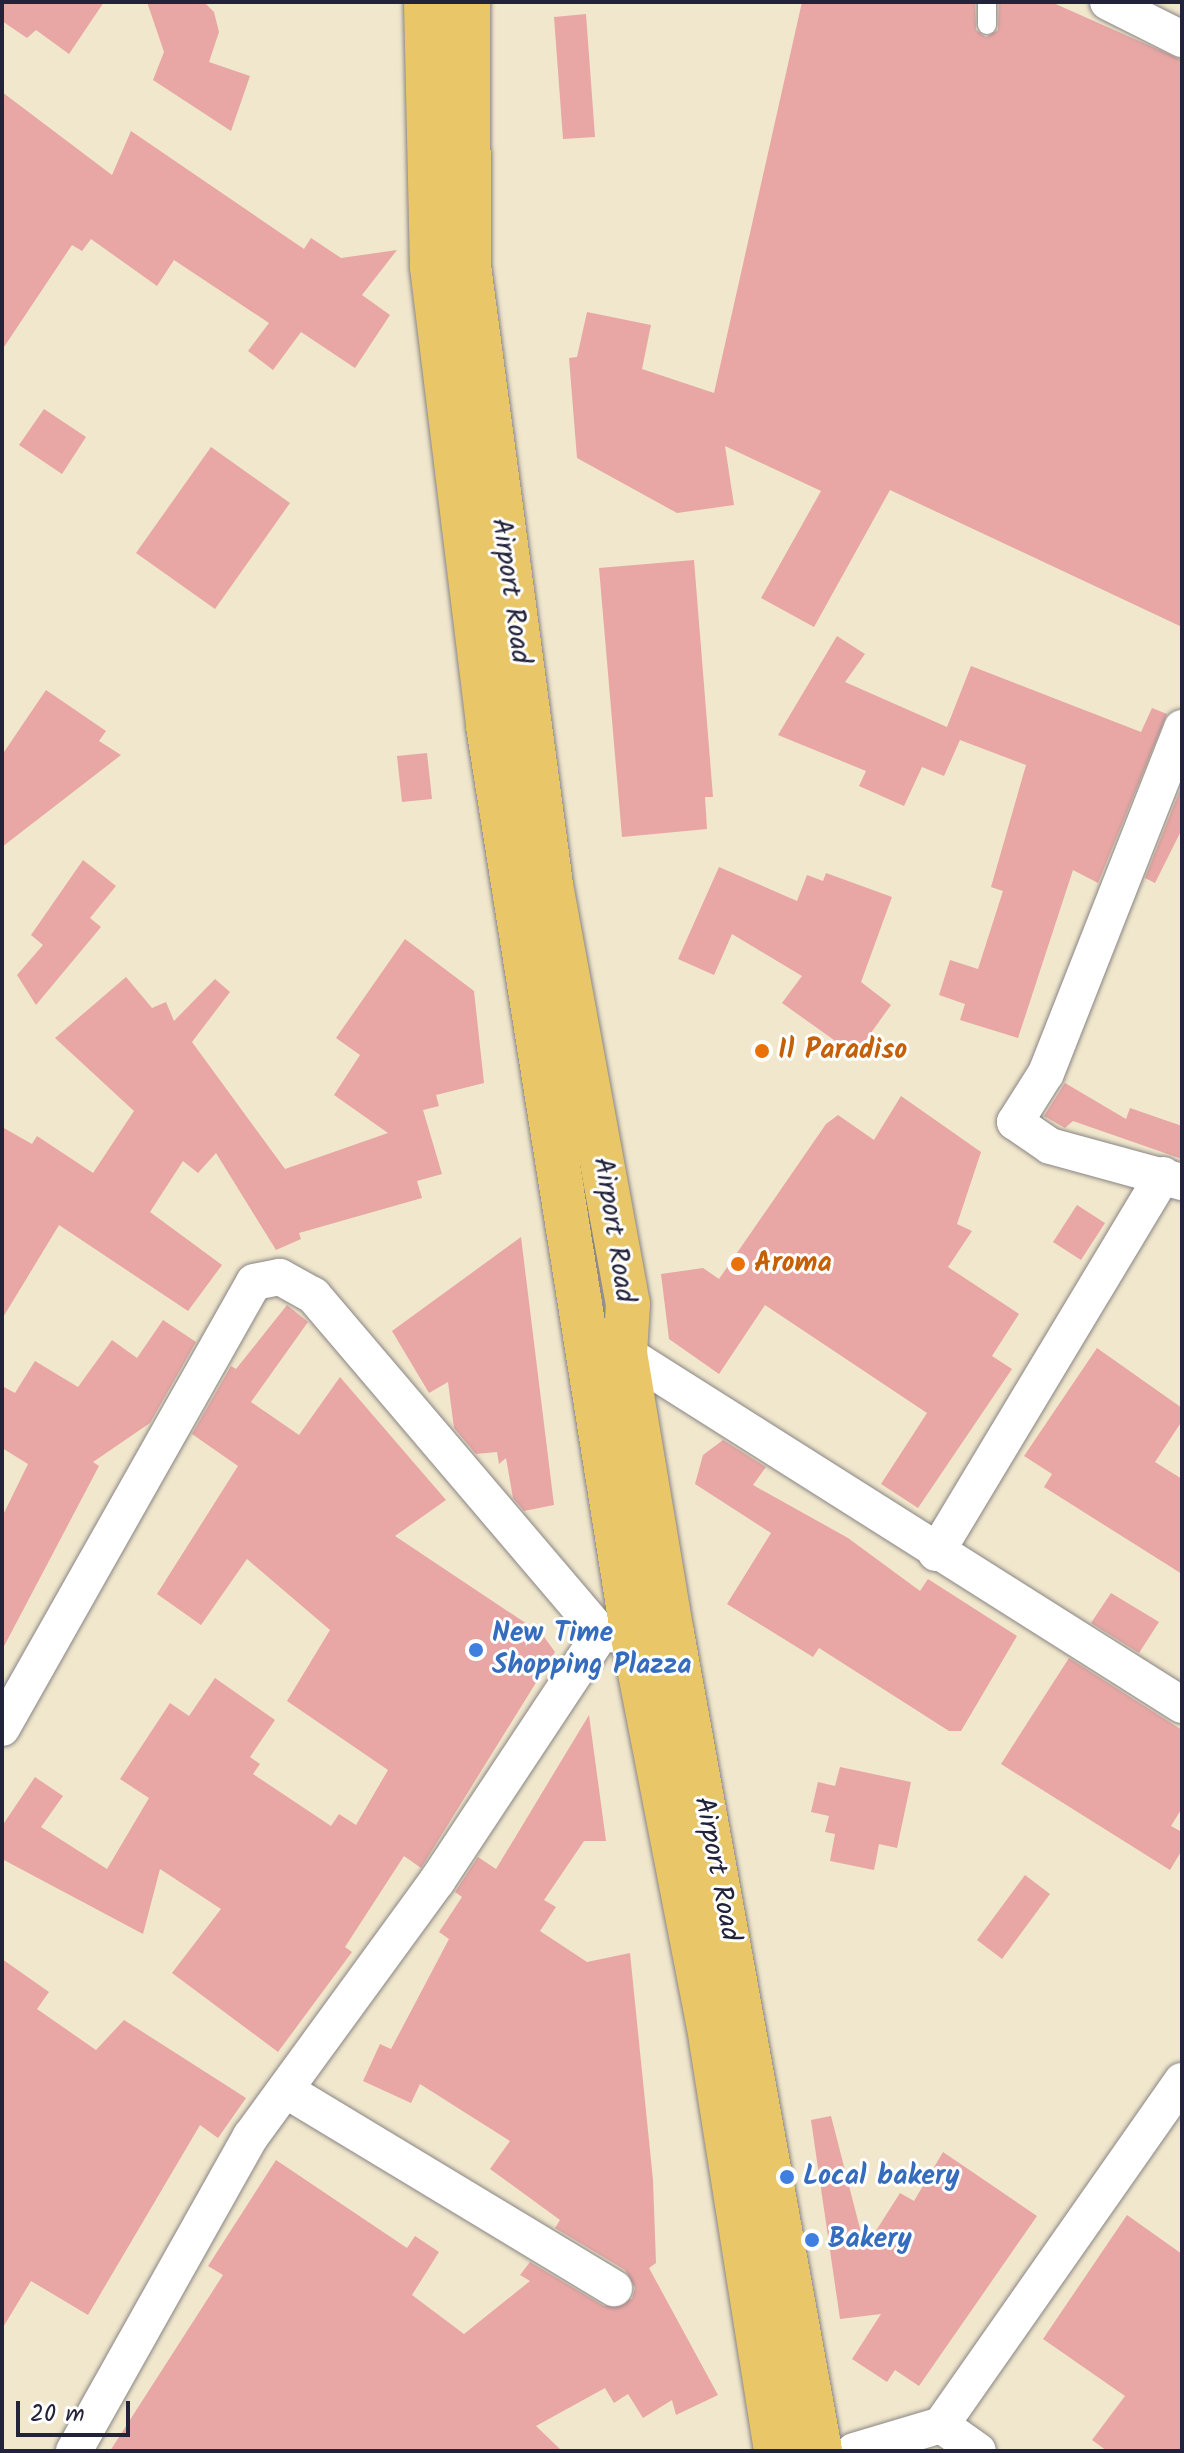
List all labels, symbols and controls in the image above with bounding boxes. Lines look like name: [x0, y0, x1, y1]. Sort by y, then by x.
street label: Airport Road: [483, 516, 537, 666]
place label: Il Paradiso: [778, 1034, 907, 1068]
marker: Il Paradiso: [753, 1042, 771, 1060]
street label: Airport Road: [585, 1155, 641, 1305]
place label: Aroma: [754, 1247, 832, 1281]
marker: Aroma: [729, 1255, 747, 1273]
place label: New Time Shopping Plazza: [492, 1617, 691, 1683]
marker: New Time Shopping Plazza: [467, 1641, 485, 1659]
street label: Airport Road: [686, 1794, 746, 1944]
place label: Local bakery: [803, 2160, 960, 2194]
marker: Local bakery: [778, 2168, 796, 2186]
place label: Bakery: [828, 2223, 912, 2257]
marker: Bakery: [803, 2231, 821, 2249]
scale bar: [20, 2385, 134, 2435]
text: 20 m: [30, 2395, 85, 2434]

